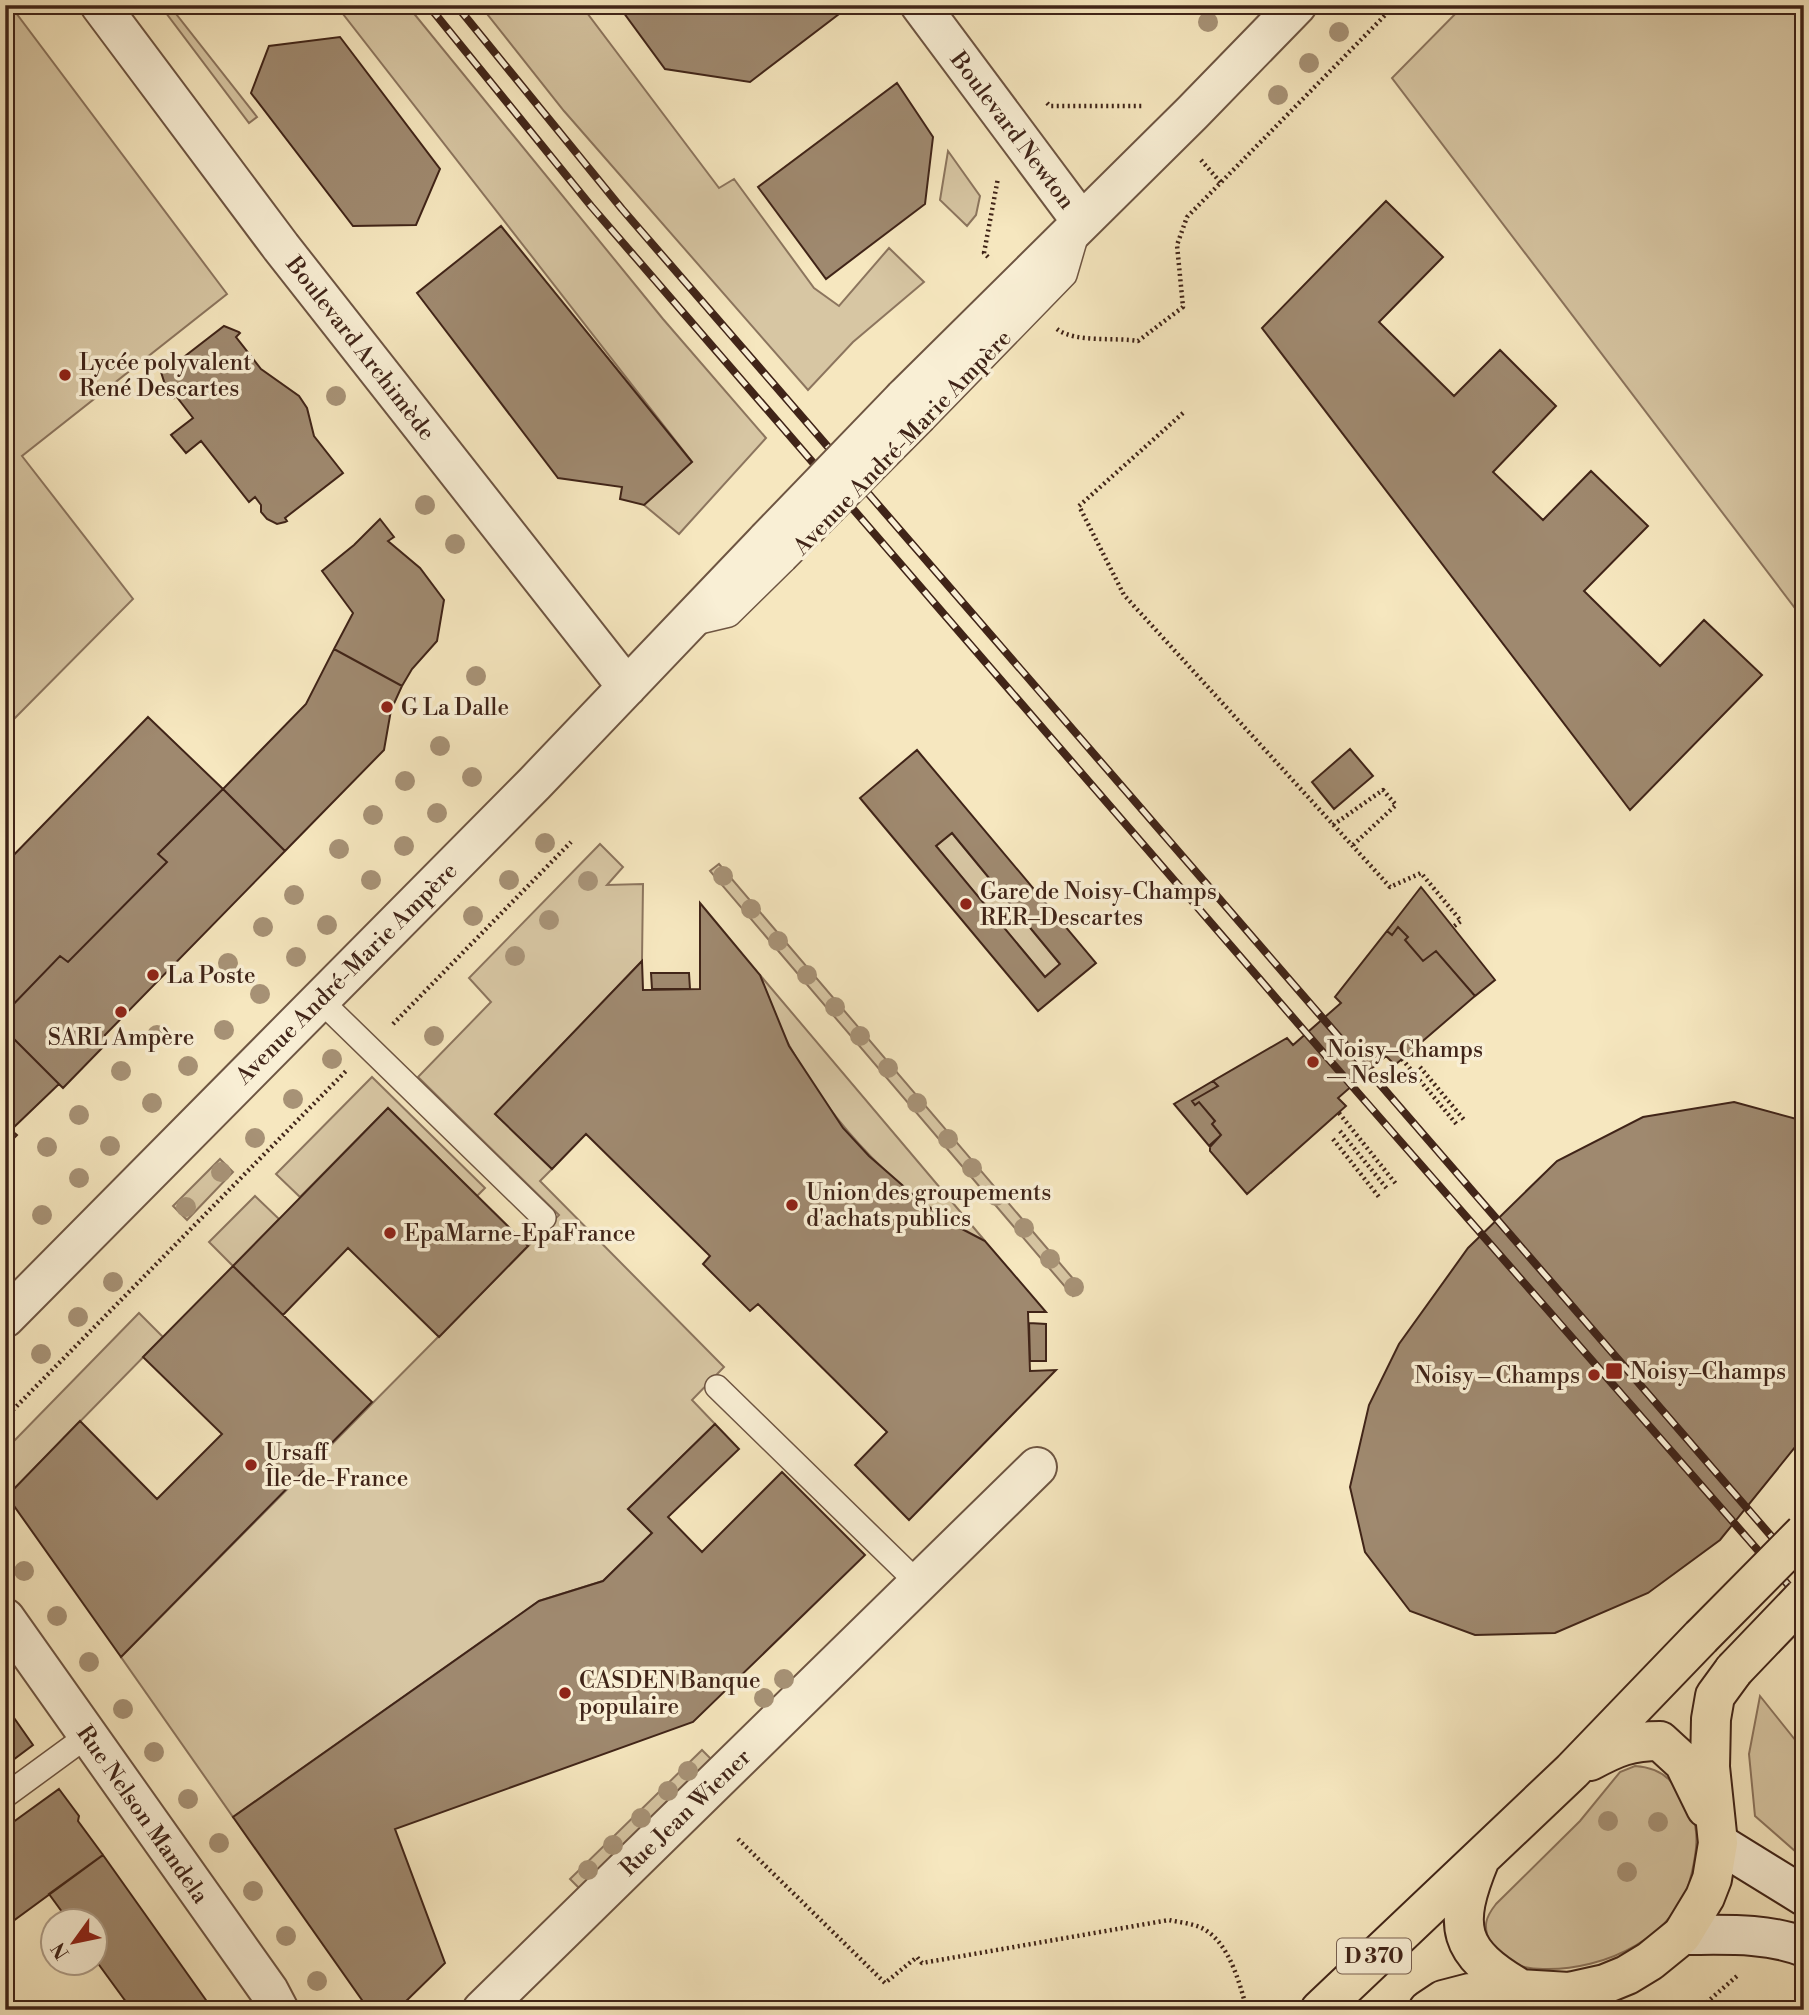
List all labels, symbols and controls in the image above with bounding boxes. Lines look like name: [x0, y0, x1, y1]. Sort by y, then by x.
street label: Boulevard Newton: [943, 46, 1081, 215]
street label: Boulevard Archimède: [279, 250, 441, 446]
street label: Avenue André-Marie Ampère: [787, 324, 1018, 562]
place label: Lycée polyvalent René Descartes: [79, 349, 251, 403]
marker: Lycée polyvalent René Descartes: [57, 367, 73, 383]
place label: G La Dalle: [401, 694, 509, 722]
marker: G La Dalle: [379, 699, 395, 715]
street label: Avenue André-Marie Ampère: [229, 857, 463, 1091]
place label: Gare de Noisy-Champs RER–Descartes: [980, 878, 1217, 932]
marker: Gare de Noisy-Champs RER–Descartes: [958, 896, 974, 912]
place label: La Poste: [167, 962, 256, 990]
marker: La Poste: [145, 967, 161, 983]
marker: SARL Ampère: [113, 1004, 129, 1020]
place label: SARL Ampère: [48, 1024, 194, 1052]
place label: Noisy–Champs — Nesles: [1327, 1036, 1483, 1090]
marker: Noisy–Champs — Nesles: [1305, 1054, 1321, 1070]
place label: Union des groupements d'achats publics: [806, 1179, 1051, 1233]
marker: Union des groupements d'achats publics: [784, 1197, 800, 1213]
place label: EpaMarne-EpaFrance: [404, 1220, 636, 1248]
marker: EpaMarne-EpaFrance: [382, 1225, 398, 1241]
place label: Noisy–Champs: [1630, 1358, 1786, 1386]
marker: Noisy–Champs: [1604, 1361, 1624, 1381]
place label: Noisy – Champs: [1415, 1362, 1580, 1390]
marker: Noisy – Champs: [1586, 1367, 1602, 1383]
place label: Ursaff Île-de-France: [265, 1439, 408, 1493]
marker: Ursaff Île-de-France: [243, 1457, 259, 1473]
place label: CASDEN Banque populaire: [579, 1667, 761, 1721]
marker: CASDEN Banque populaire: [557, 1685, 573, 1701]
street label: Rue Nelson Mandela: [70, 1720, 214, 1909]
street label: Rue Jean Wiener: [614, 1743, 757, 1882]
north arrow: [38, 1906, 108, 1976]
text: N: [46, 1938, 75, 1964]
road number: D 370: [1337, 1938, 1411, 1974]

